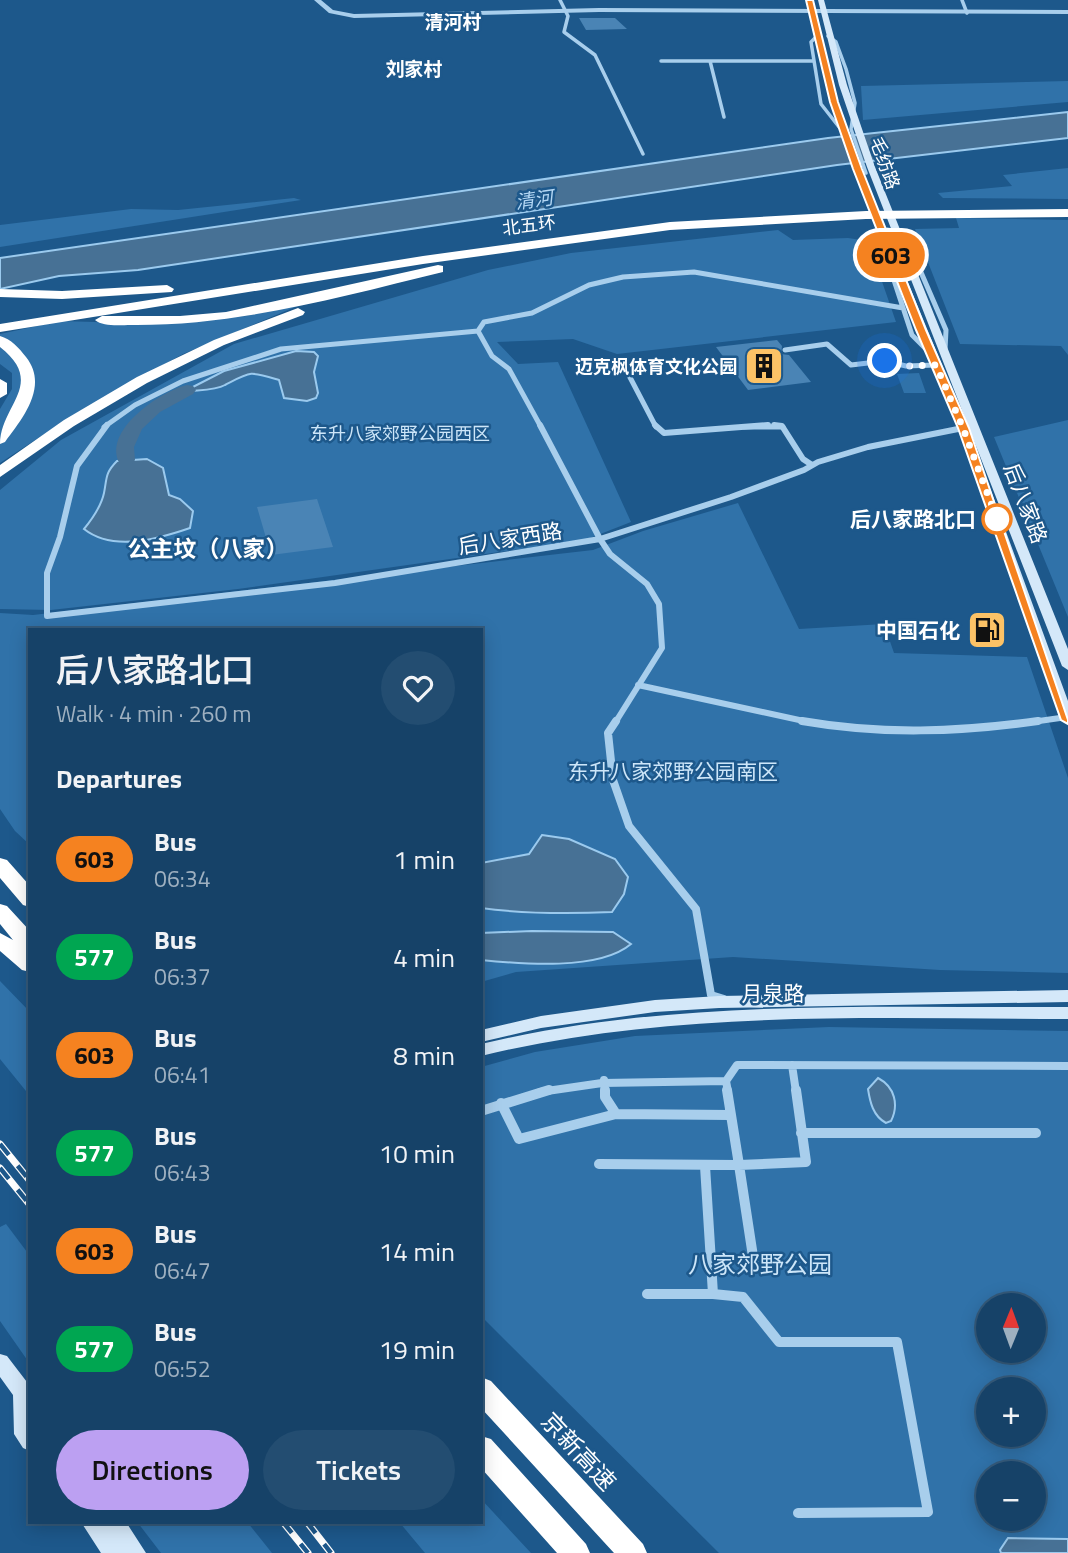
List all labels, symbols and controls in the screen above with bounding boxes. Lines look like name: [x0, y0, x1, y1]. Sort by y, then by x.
district label: 清河村: [424, 7, 482, 36]
district label: 刘家村: [385, 54, 443, 83]
street label: 毛纺路: [863, 133, 907, 193]
water label: 清河: [513, 181, 559, 216]
street label: 北五环: [501, 208, 557, 242]
line badge: 603: [851, 232, 931, 278]
text: 603: [871, 237, 911, 273]
your location: [867, 343, 902, 378]
building icon: 迈克枫体育文化公园: [743, 345, 785, 387]
place label: 迈克枫体育文化公园: [575, 353, 737, 380]
park label: 东升八家郊野公园西区: [310, 420, 490, 447]
street label: 后八家路: [996, 458, 1056, 548]
place label: 后八家路北口: [850, 503, 976, 535]
marker: 后八家路北口: [982, 504, 1012, 534]
street label: 后八家西路: [456, 514, 564, 562]
district label: 公主坟（八家）: [128, 531, 289, 566]
fuel station icon: 中国石化: [966, 609, 1008, 651]
place label: 中国石化: [876, 614, 960, 646]
text: 后八家路北口: [56, 645, 254, 695]
button: heart: [381, 651, 455, 725]
text: Walk · 4 min · 260 m: [56, 696, 252, 731]
park label: 东升八家郊野公园南区: [568, 755, 778, 787]
text: Departures: [56, 759, 182, 798]
text: Bus: [154, 822, 196, 861]
text: 1 min: [393, 840, 455, 879]
text: 603: [74, 841, 115, 877]
text: 06:34: [154, 861, 211, 896]
text: Bus: [154, 920, 196, 959]
text: 4 min: [393, 938, 455, 977]
text: 577: [74, 939, 115, 975]
text: 06:37: [154, 959, 211, 994]
street label: 月泉路: [742, 977, 805, 1009]
text: Bus: [154, 1018, 196, 1057]
text: 8 min: [393, 1036, 455, 1075]
text: 603: [74, 1037, 115, 1073]
text: 06:41: [154, 1057, 211, 1092]
text: Bus: [154, 1116, 196, 1155]
text: 10 min: [379, 1134, 455, 1173]
text: 577: [74, 1135, 115, 1171]
text: 06:43: [154, 1155, 211, 1190]
text: Bus: [154, 1214, 196, 1253]
text: 14 min: [379, 1232, 455, 1271]
text: 603: [74, 1233, 115, 1269]
park label: 八家郊野公园: [688, 1246, 832, 1282]
text: 06:47: [154, 1253, 211, 1288]
north arrow: [976, 1293, 1046, 1363]
map controls: [976, 1293, 1046, 1531]
text: Bus: [154, 1312, 196, 1351]
text: 19 min: [379, 1330, 455, 1369]
text: 577: [74, 1331, 115, 1367]
text: 06:52: [154, 1351, 211, 1386]
button: +: [976, 1377, 1046, 1447]
street label: 京新高速: [533, 1404, 625, 1498]
button: Directions: [56, 1430, 249, 1510]
button: Tickets: [263, 1430, 455, 1510]
button: −: [976, 1461, 1046, 1531]

